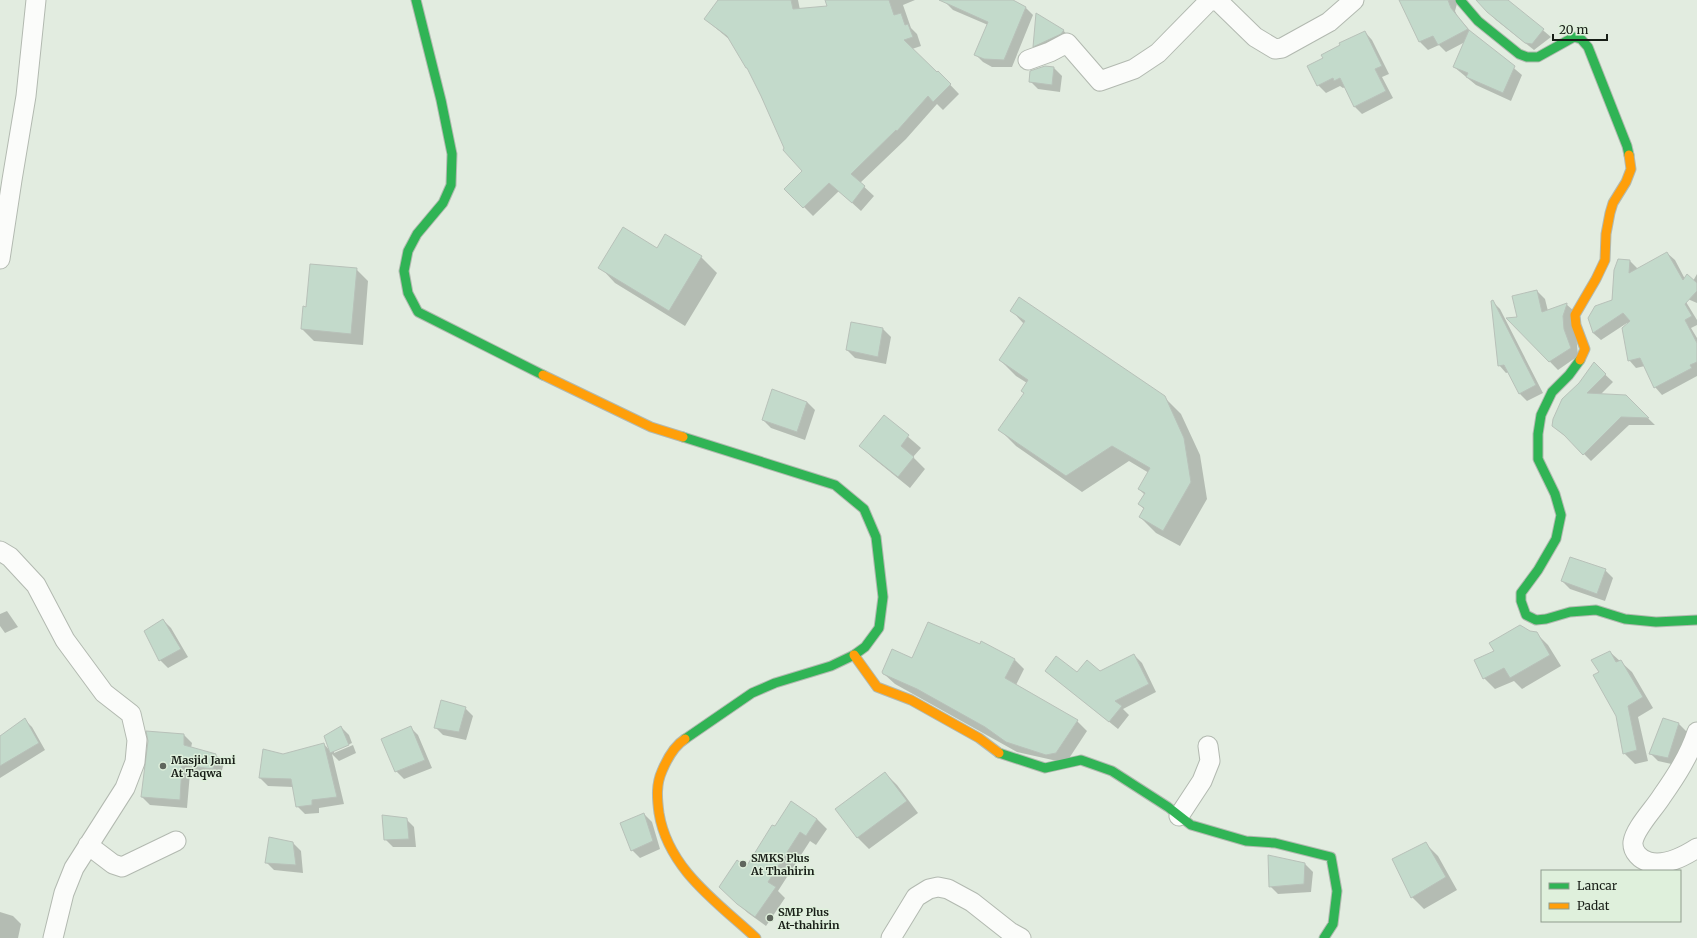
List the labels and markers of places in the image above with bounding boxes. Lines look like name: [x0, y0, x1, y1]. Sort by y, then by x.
place label: Masjid Jami At Taqwa: [170, 753, 236, 780]
marker: Masjid Jami At Taqwa: [158, 761, 168, 771]
place label: SMKS Plus At Thahirin: [750, 851, 815, 878]
marker: SMKS Plus At Thahirin: [738, 859, 748, 869]
place label: SMP Plus At-thahirin: [777, 905, 840, 932]
marker: SMP Plus At-thahirin: [765, 913, 775, 923]

